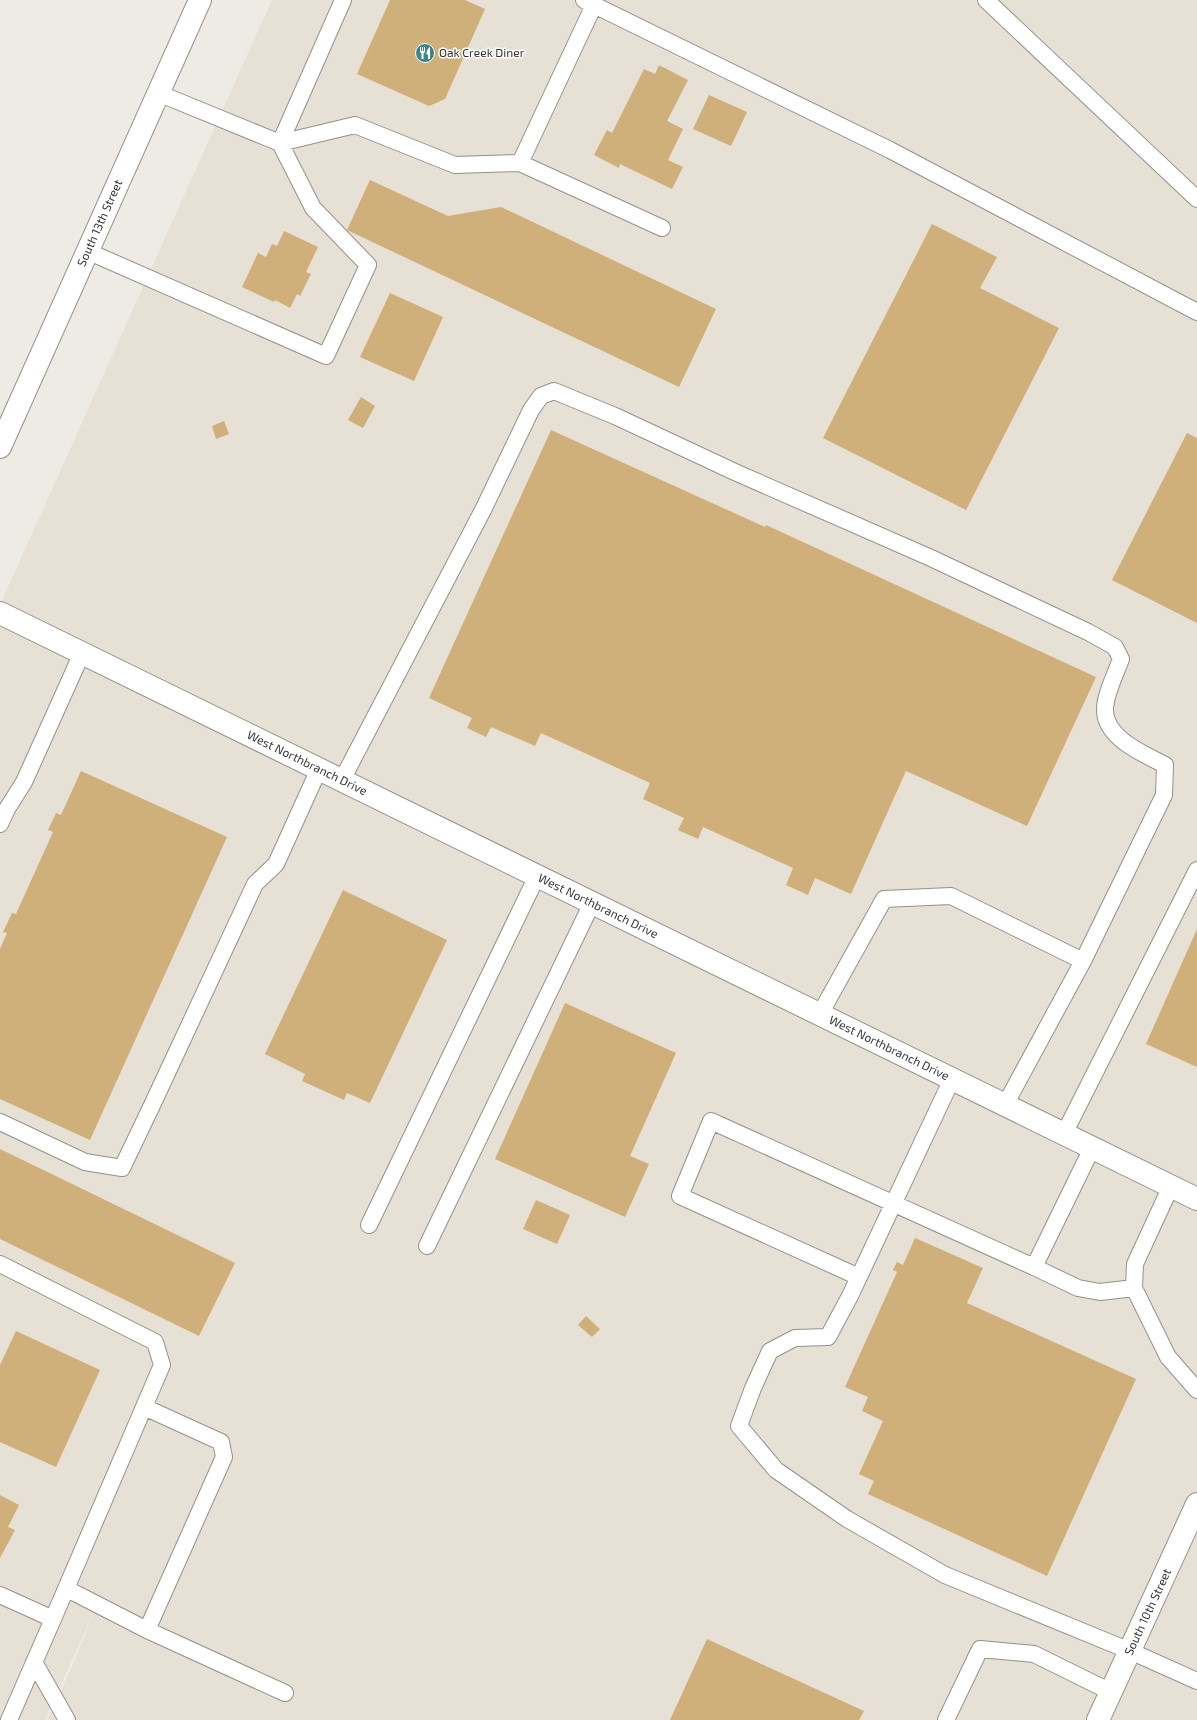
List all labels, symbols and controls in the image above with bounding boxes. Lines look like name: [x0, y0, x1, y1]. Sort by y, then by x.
restaurant icon: Oak Creek Diner: [414, 42, 436, 64]
place label: Oak Creek Diner: [439, 45, 525, 59]
street label: South 13th Street: [74, 177, 125, 268]
street label: West Northbranch Drive: [245, 727, 370, 797]
street label: West Northbranch Drive: [536, 870, 661, 940]
street label: West Northbranch Drive: [827, 1012, 952, 1082]
street label: South 10th Street: [1121, 1566, 1174, 1657]

